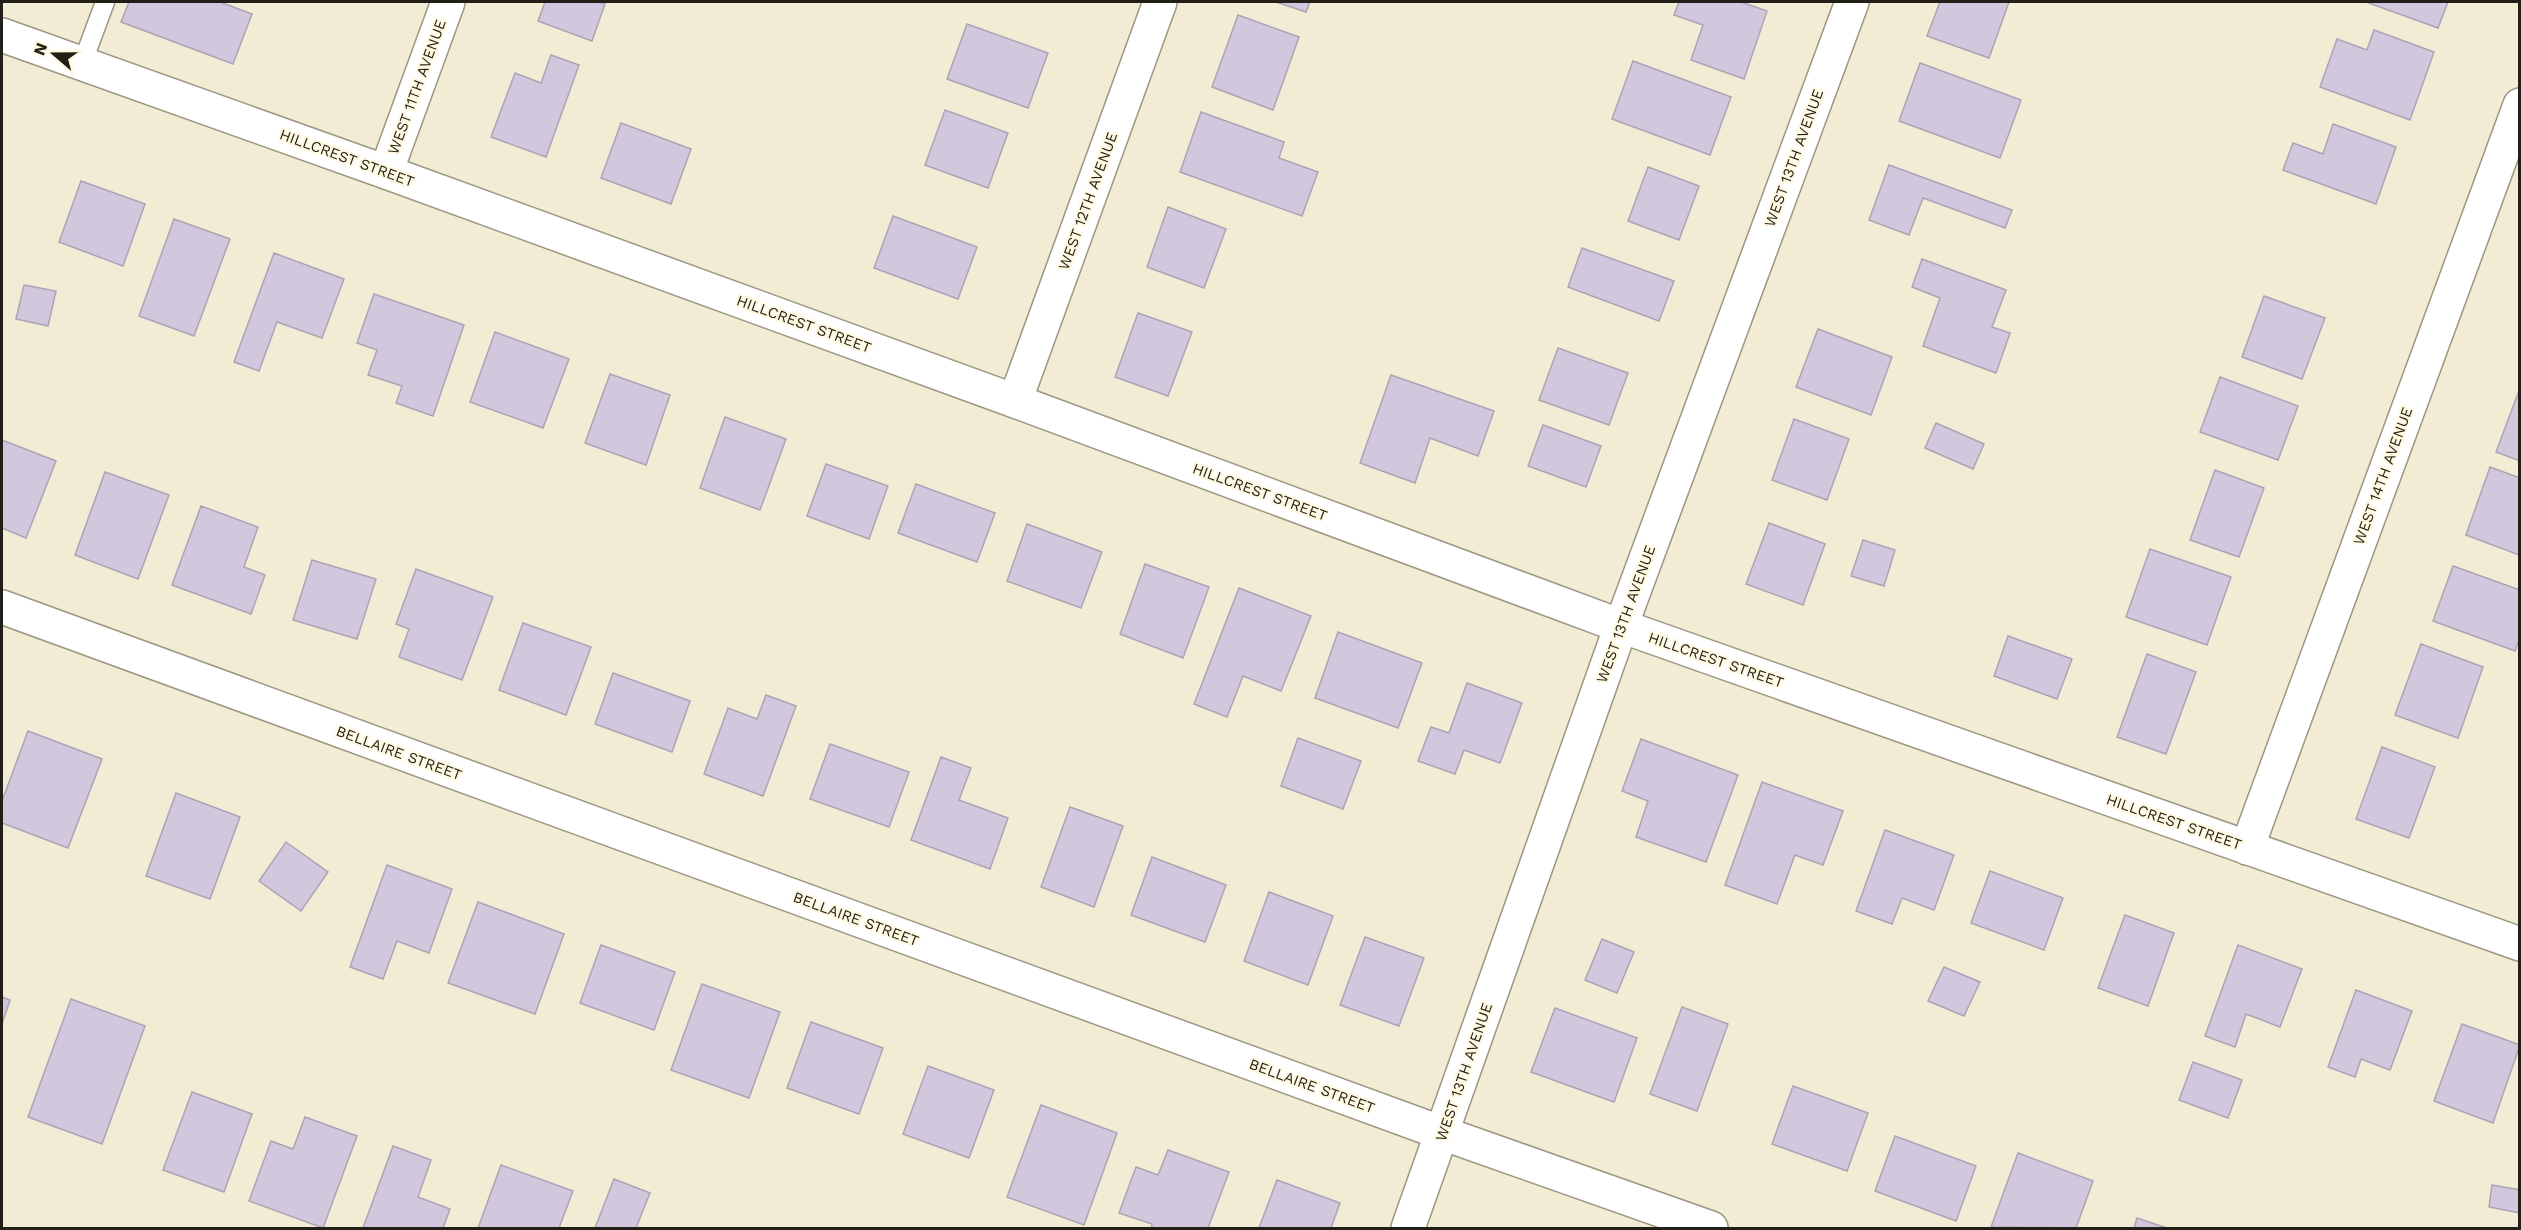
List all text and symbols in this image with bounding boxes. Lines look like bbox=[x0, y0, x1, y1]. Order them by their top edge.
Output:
street label: WEST 11TH AVENUE bbox=[384, 17, 450, 157]
north arrow bbox=[24, 24, 84, 84]
text: N bbox=[29, 40, 51, 58]
street label: WEST 13TH AVENUE bbox=[1761, 87, 1827, 229]
street label: HILLCREST STREET bbox=[277, 125, 417, 191]
street label: WEST 12TH AVENUE bbox=[1055, 130, 1121, 272]
street label: HILLCREST STREET bbox=[734, 291, 874, 357]
street label: WEST 14TH AVENUE bbox=[2350, 405, 2416, 547]
street label: HILLCREST STREET bbox=[1190, 459, 1330, 525]
street label: WEST 13TH AVENUE bbox=[1593, 543, 1659, 685]
street label: HILLCREST STREET bbox=[1646, 628, 1786, 692]
street label: BELLAIRE STREET bbox=[334, 722, 464, 784]
street label: HILLCREST STREET bbox=[2104, 790, 2244, 854]
street label: BELLAIRE STREET bbox=[791, 888, 921, 950]
street label: WEST 13TH AVENUE bbox=[1432, 1000, 1496, 1144]
street label: BELLAIRE STREET bbox=[1247, 1055, 1377, 1117]

